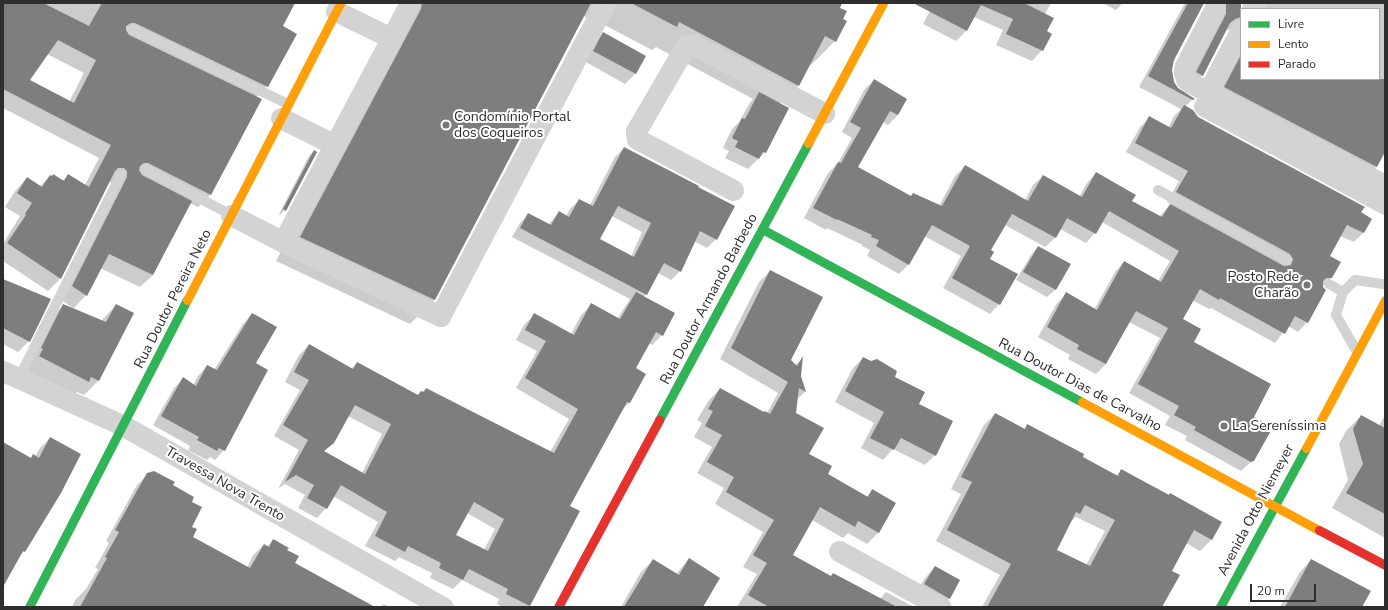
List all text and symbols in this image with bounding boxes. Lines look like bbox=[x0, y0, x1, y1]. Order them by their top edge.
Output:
legend bbox=[1240, 8, 1380, 80]
text: Livre bbox=[1278, 16, 1304, 32]
text: Lento bbox=[1278, 36, 1308, 52]
text: Parado bbox=[1278, 56, 1316, 72]
place label: Condomínio Portal dos Coqueiros bbox=[454, 109, 571, 142]
marker: Condomínio Portal dos Coqueiros bbox=[441, 120, 451, 130]
street label: Rua Doutor Armando Barbedo bbox=[657, 211, 761, 387]
street label: Rua Doutor Pereira Neto bbox=[131, 227, 215, 371]
place label: Posto Rede Charão bbox=[1228, 269, 1299, 302]
marker: Posto Rede Charão bbox=[1302, 280, 1312, 290]
street label: Rua Doutor Dias de Carvalho bbox=[995, 335, 1165, 435]
place label: La Sereníssima bbox=[1232, 418, 1326, 434]
marker: La Sereníssima bbox=[1219, 421, 1229, 431]
street label: Avenida Otto Niemeyer bbox=[1214, 441, 1298, 579]
street label: Travessa Nova Trento bbox=[162, 443, 288, 525]
scale bar bbox=[1252, 576, 1318, 602]
text: 20 m bbox=[1257, 583, 1285, 599]

